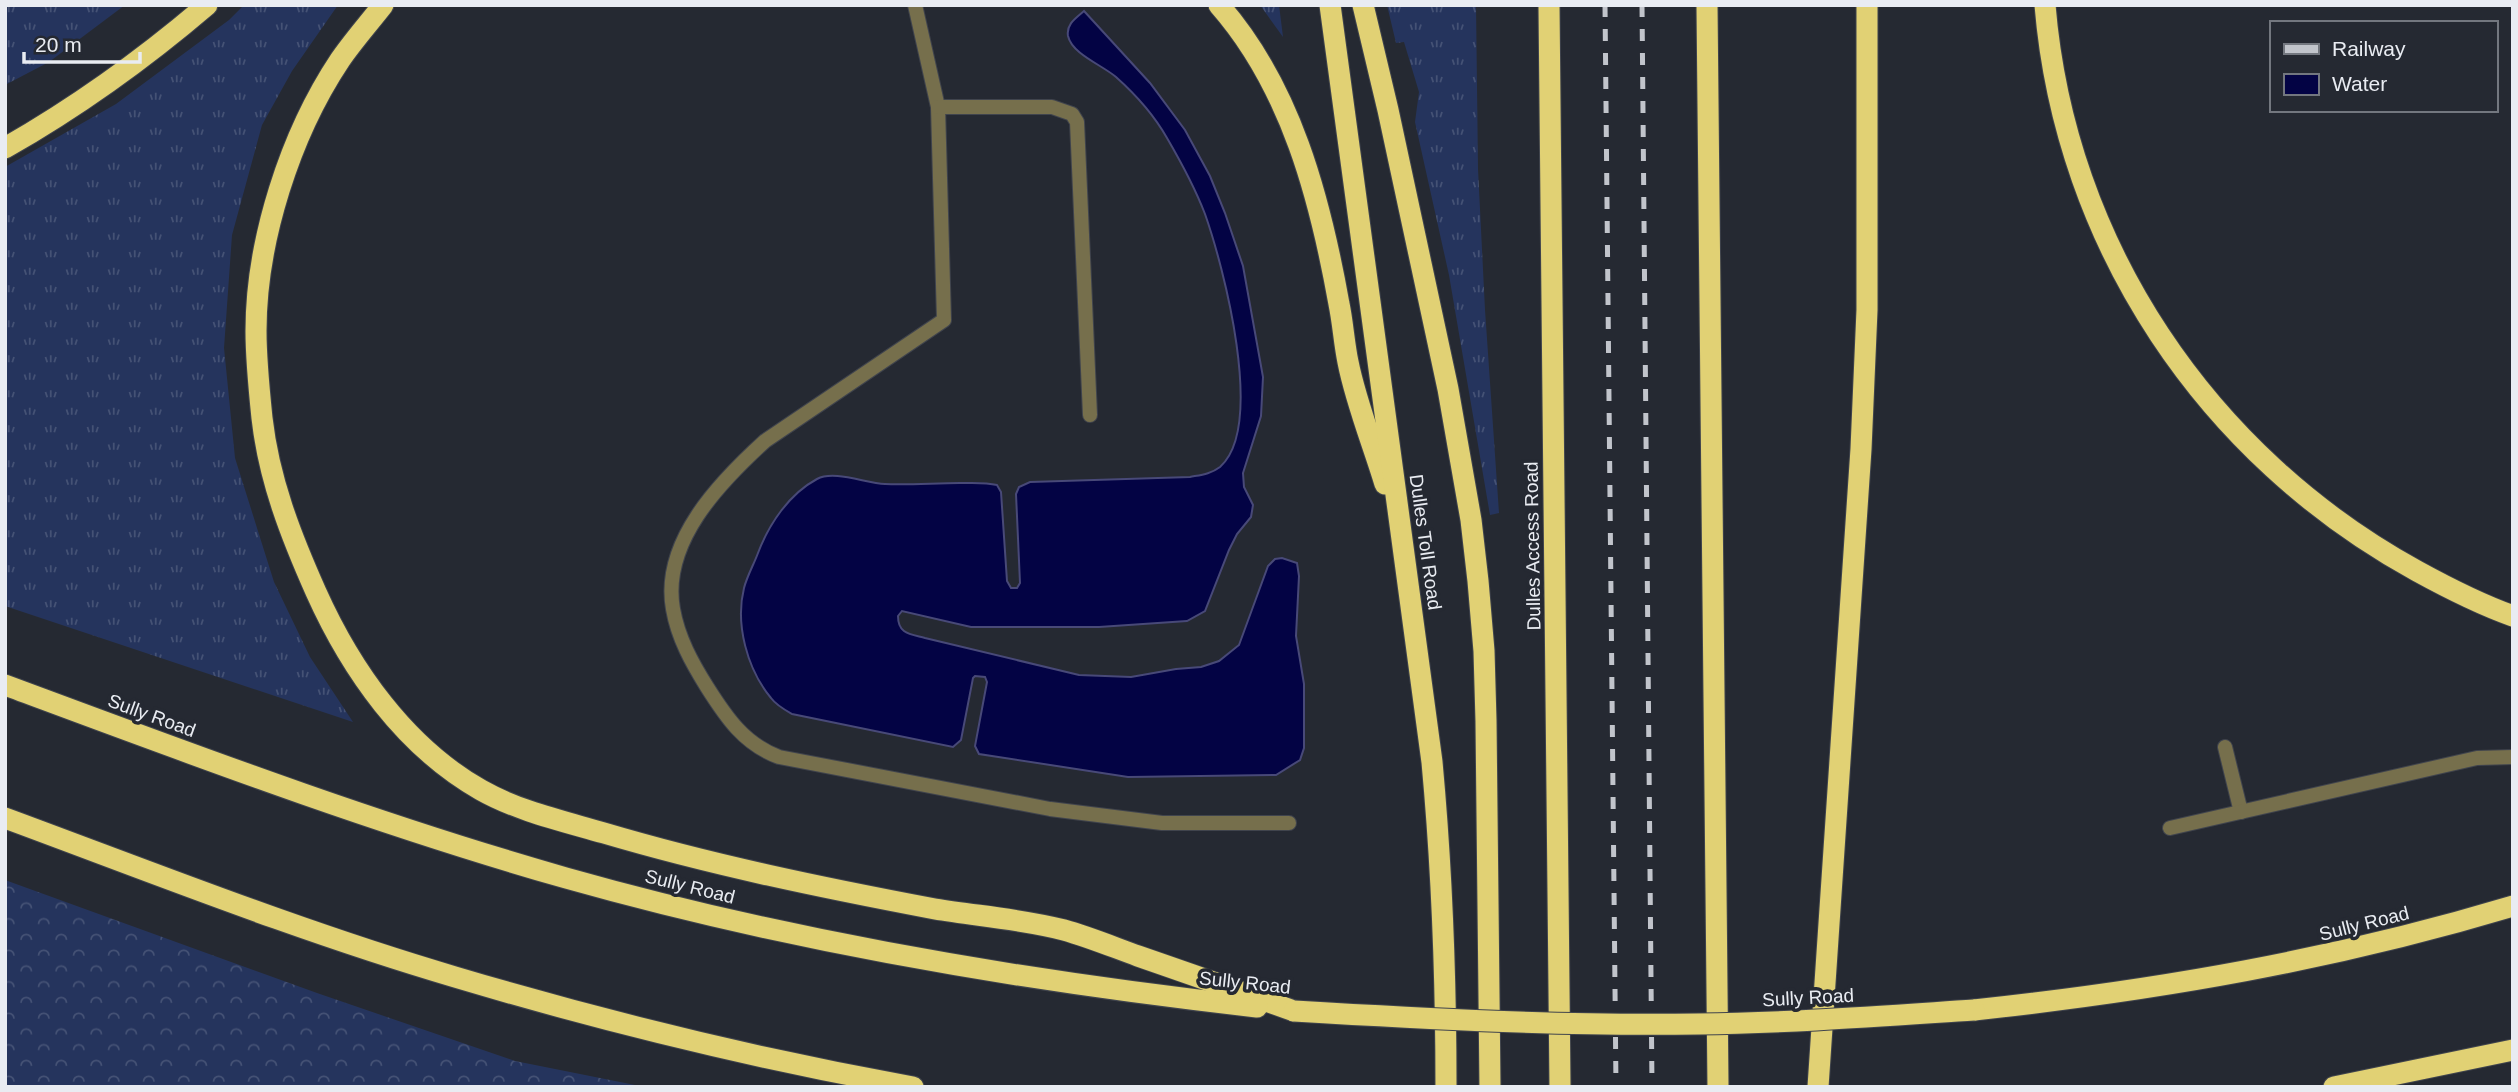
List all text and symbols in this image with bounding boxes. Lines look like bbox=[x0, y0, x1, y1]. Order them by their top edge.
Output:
scale bar bbox=[24, 21, 140, 65]
legend bbox=[2270, 21, 2497, 112]
text: 20 m bbox=[35, 33, 82, 56]
text: Railway bbox=[2332, 37, 2406, 60]
text: Water bbox=[2332, 72, 2387, 95]
street label: Dulles Access Road bbox=[1521, 461, 1544, 631]
street label: Dulles Toll Road bbox=[1406, 473, 1445, 611]
street label: Sully Road bbox=[105, 690, 199, 741]
street label: Sully Road bbox=[643, 865, 737, 908]
street label: Sully Road bbox=[2317, 902, 2411, 945]
street label: Sully Road bbox=[1198, 967, 1292, 998]
street label: Sully Road bbox=[1762, 985, 1854, 1010]

